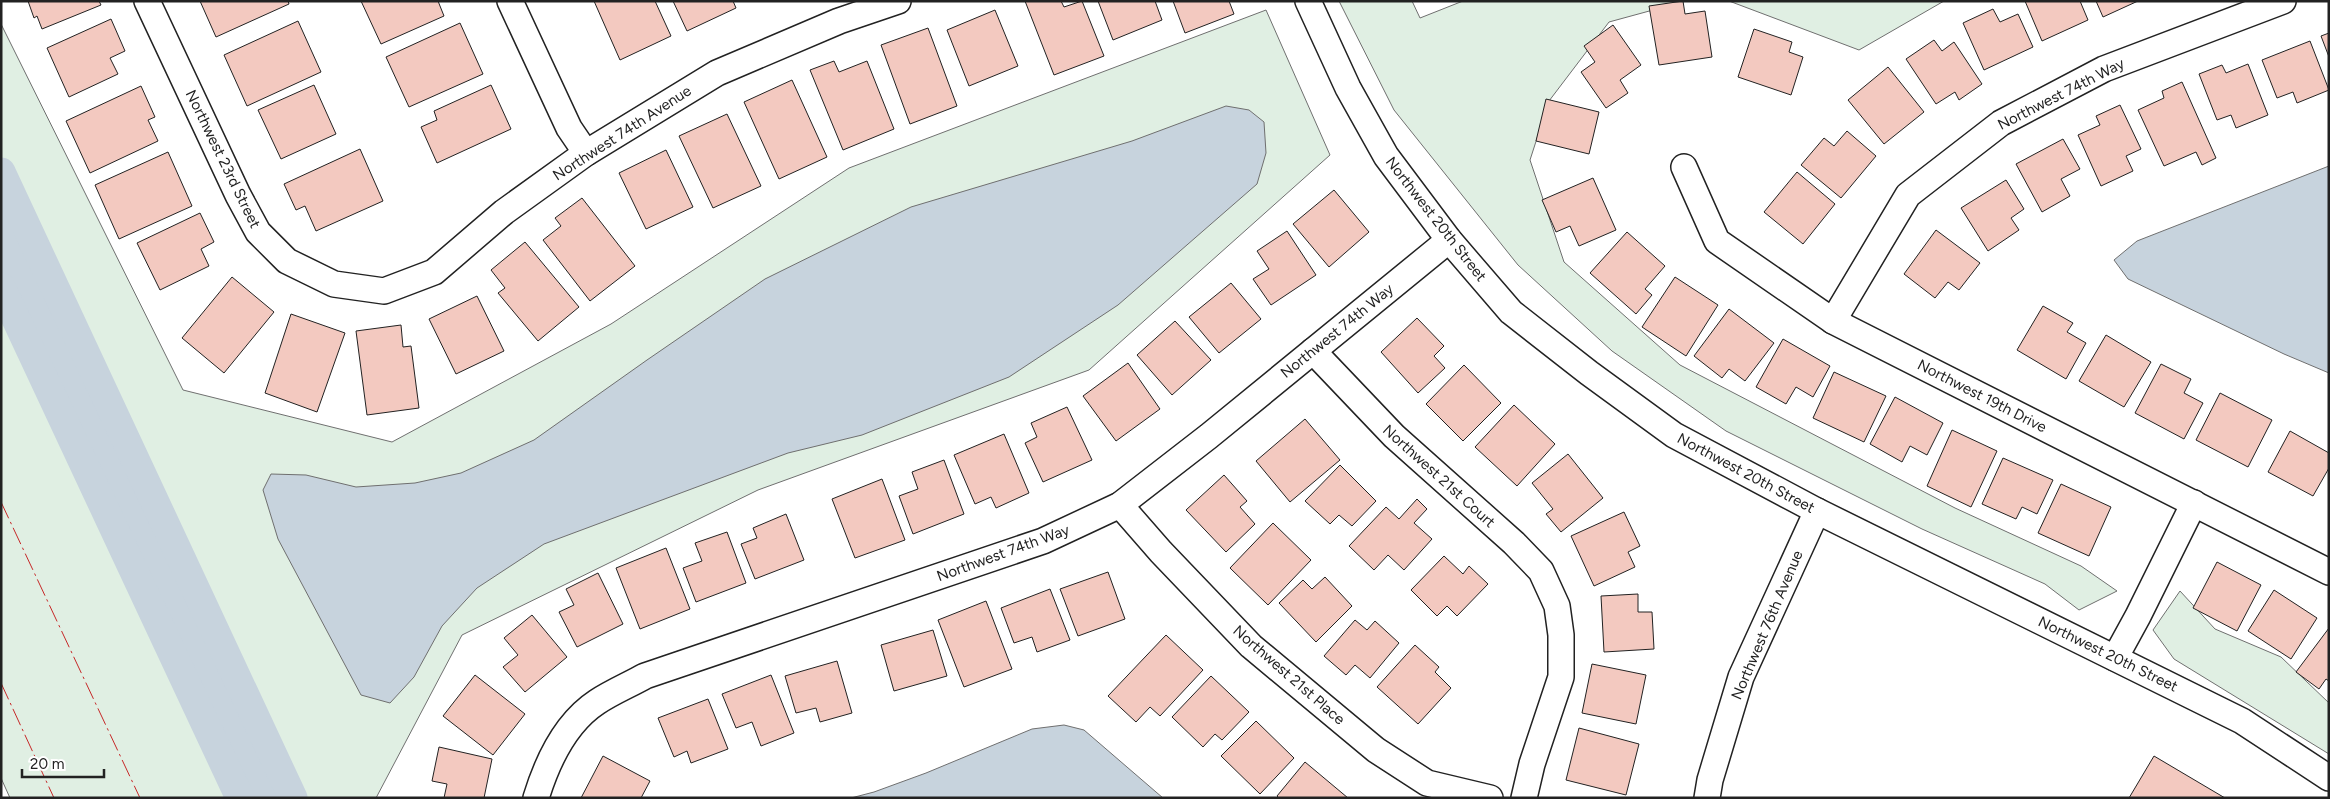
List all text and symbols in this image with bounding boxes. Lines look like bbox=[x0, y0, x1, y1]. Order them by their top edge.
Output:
street label: Northwest 74th Way bbox=[1995, 54, 2127, 134]
street label: Northwest 74th Avenue bbox=[549, 82, 695, 184]
street label: Northwest 23rd Street bbox=[182, 87, 264, 231]
street label: Northwest 20th Street bbox=[1382, 153, 1490, 285]
street label: Northwest 74th Way bbox=[1277, 280, 1397, 382]
street label: Northwest 19th Drive bbox=[1914, 356, 2050, 436]
street label: Northwest 21st Court bbox=[1379, 421, 1499, 531]
street label: Northwest 20th Street bbox=[1674, 429, 1818, 517]
street label: Northwest 74th Way bbox=[934, 521, 1072, 585]
street label: Northwest 76th Avenue bbox=[1727, 548, 1807, 702]
street label: Northwest 20th Street bbox=[2035, 612, 2181, 696]
street label: Northwest 21st Place bbox=[1229, 622, 1349, 728]
scale bar bbox=[22, 746, 105, 778]
text: 20 m bbox=[30, 755, 64, 773]

